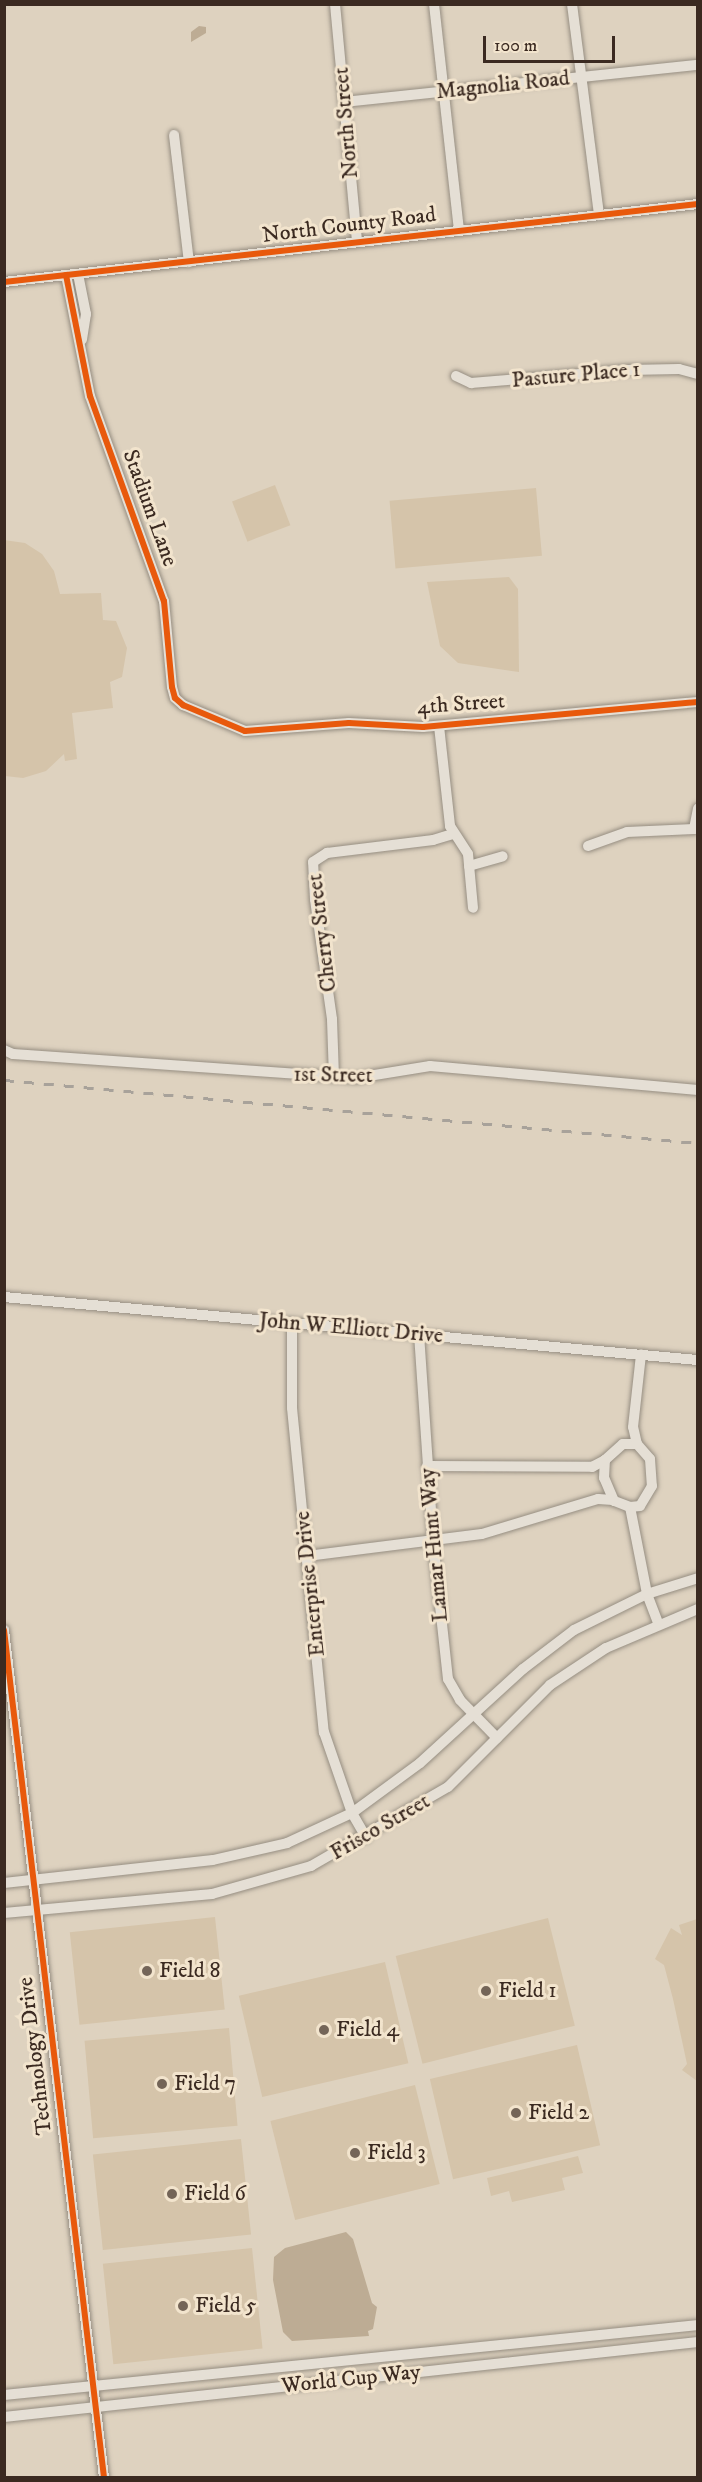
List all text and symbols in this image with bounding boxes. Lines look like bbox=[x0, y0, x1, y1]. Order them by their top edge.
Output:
scale bar bbox=[486, 24, 618, 62]
text: 100 m bbox=[494, 35, 537, 57]
street label: Magnolia Road bbox=[435, 65, 571, 105]
street label: North Street bbox=[328, 66, 364, 180]
street label: North County Road bbox=[261, 201, 437, 249]
street label: Pasture Place 1 bbox=[511, 356, 641, 394]
street label: Stadium Lane bbox=[117, 446, 183, 570]
street label: 4th Street bbox=[416, 688, 506, 720]
street label: Cherry Street bbox=[302, 872, 342, 994]
street label: 1st Street bbox=[293, 1061, 373, 1089]
street label: John W Elliott Drive bbox=[258, 1307, 444, 1349]
street label: Lamar Hunt Way bbox=[414, 1467, 454, 1623]
street label: Enterprise Drive bbox=[289, 1510, 331, 1658]
street label: Frisco Street bbox=[326, 1788, 434, 1866]
place label: Field 8 bbox=[159, 1958, 221, 1984]
marker: Field 8 bbox=[140, 1964, 154, 1978]
street label: Technology Drive bbox=[12, 1976, 58, 2136]
place label: Field 1 bbox=[498, 1978, 557, 2004]
marker: Field 1 bbox=[479, 1984, 493, 1998]
place label: Field 4 bbox=[336, 2017, 399, 2043]
marker: Field 4 bbox=[317, 2023, 331, 2037]
place label: Field 7 bbox=[174, 2071, 236, 2097]
marker: Field 7 bbox=[155, 2077, 169, 2091]
place label: Field 2 bbox=[528, 2100, 589, 2126]
marker: Field 2 bbox=[509, 2106, 523, 2120]
place label: Field 3 bbox=[367, 2140, 426, 2166]
marker: Field 3 bbox=[348, 2146, 362, 2160]
place label: Field 6 bbox=[184, 2181, 246, 2207]
marker: Field 6 bbox=[165, 2187, 179, 2201]
place label: Field 5 bbox=[195, 2293, 256, 2319]
marker: Field 5 bbox=[176, 2299, 190, 2313]
street label: World Cup Way bbox=[280, 2359, 422, 2399]

